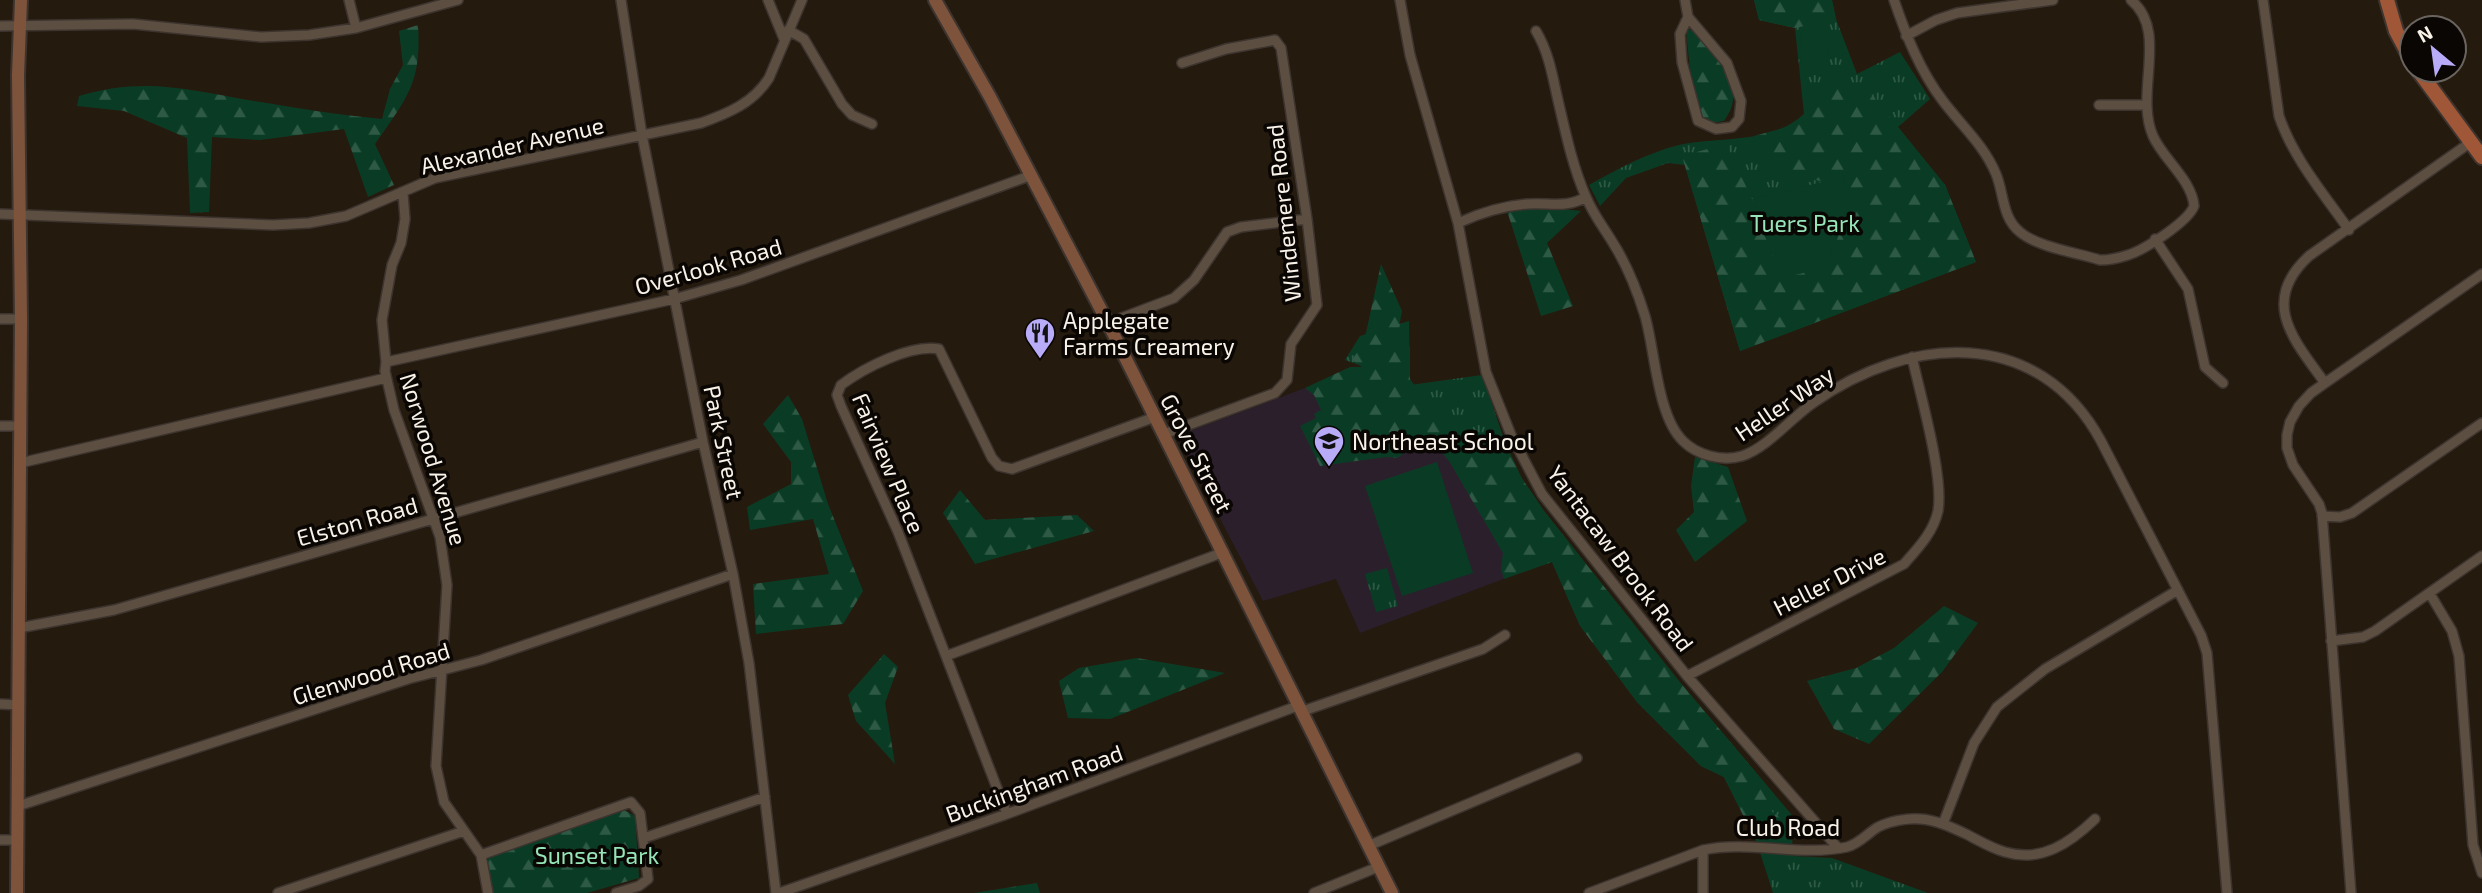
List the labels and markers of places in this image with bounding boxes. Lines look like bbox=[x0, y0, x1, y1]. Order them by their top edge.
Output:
place label: Applegate Farms Creamery bbox=[1063, 306, 1235, 360]
restaurant icon: Applegate Farms Creamery bbox=[1023, 316, 1057, 360]
school or university icon: Northeast School bbox=[1312, 424, 1346, 468]
place label: Northeast School bbox=[1352, 427, 1534, 455]

